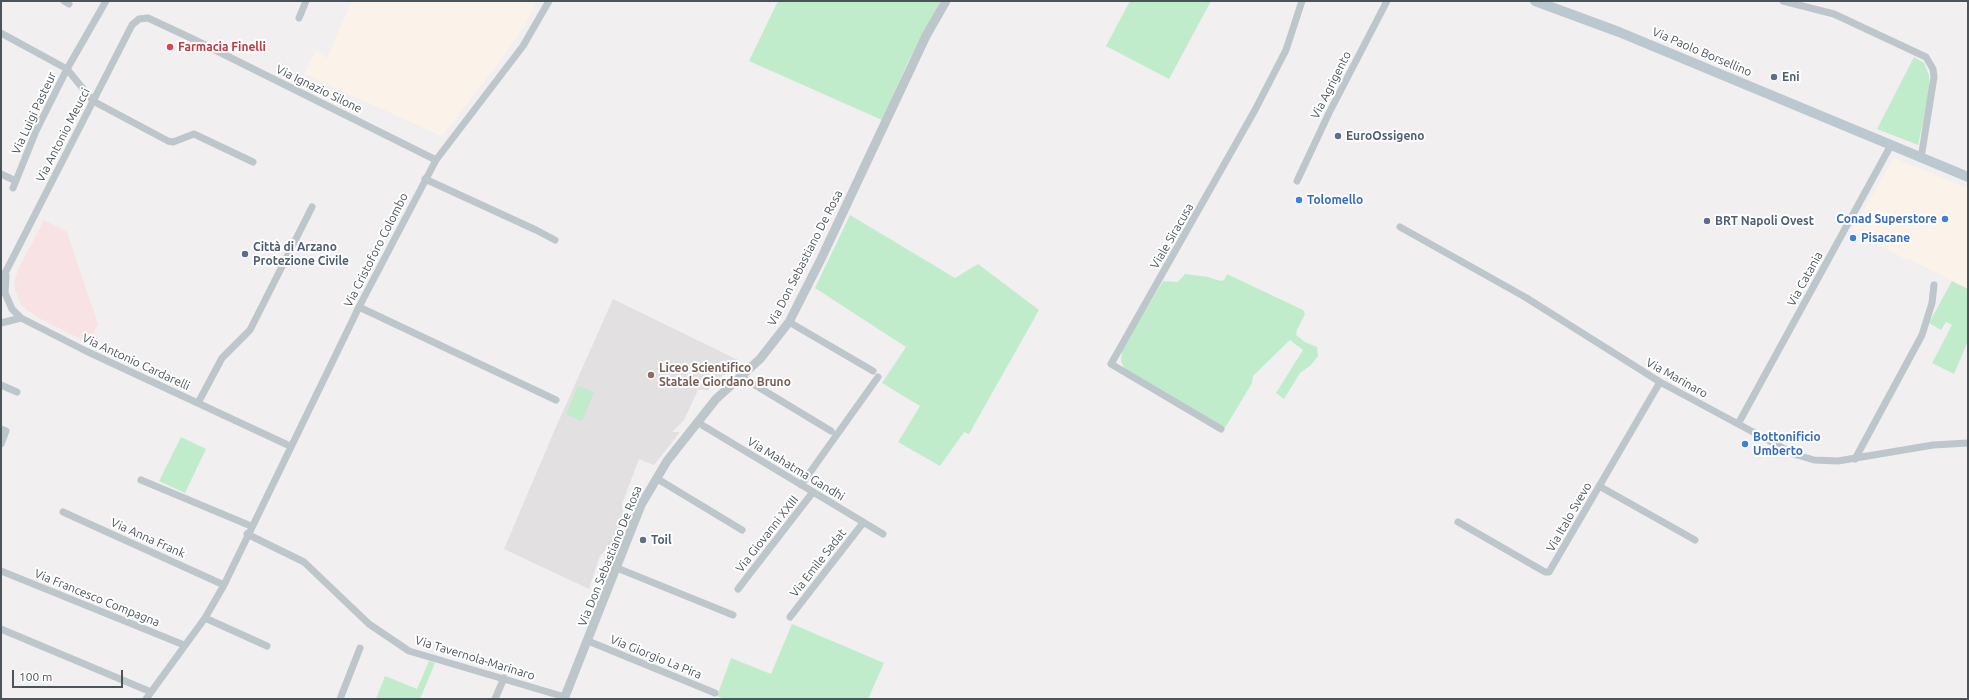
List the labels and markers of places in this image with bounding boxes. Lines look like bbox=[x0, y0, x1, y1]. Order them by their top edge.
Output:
place label: Farmacia Finelli bbox=[178, 40, 266, 54]
marker: Farmacia Finelli bbox=[165, 42, 175, 52]
place label: Eni bbox=[1782, 70, 1799, 84]
marker: Eni bbox=[1769, 72, 1779, 82]
place label: EuroOssigeno bbox=[1346, 129, 1425, 143]
marker: EuroOssigeno bbox=[1333, 131, 1343, 141]
place label: Tolomello bbox=[1307, 193, 1363, 207]
marker: Tolomello bbox=[1294, 195, 1304, 205]
place label: Conad Superstore bbox=[1836, 212, 1937, 226]
place label: BRT Napoli Ovest bbox=[1715, 214, 1814, 228]
marker: Conad Superstore bbox=[1940, 214, 1950, 224]
marker: BRT Napoli Ovest bbox=[1702, 216, 1712, 226]
place label: Pisacane bbox=[1861, 231, 1910, 245]
marker: Pisacane bbox=[1848, 233, 1858, 243]
place label: Città di Arzano Protezione Civile bbox=[253, 240, 349, 268]
marker: Città di Arzano Protezione Civile bbox=[240, 249, 250, 259]
place label: Liceo Scientifico Statale Giordano Bruno bbox=[659, 361, 791, 389]
marker: Liceo Scientifico Statale Giordano Bruno bbox=[646, 370, 656, 380]
place label: Bottonificio Umberto bbox=[1753, 430, 1821, 458]
marker: Bottonificio Umberto bbox=[1740, 439, 1750, 449]
place label: Toil bbox=[651, 533, 672, 547]
marker: Toil bbox=[638, 535, 648, 545]

